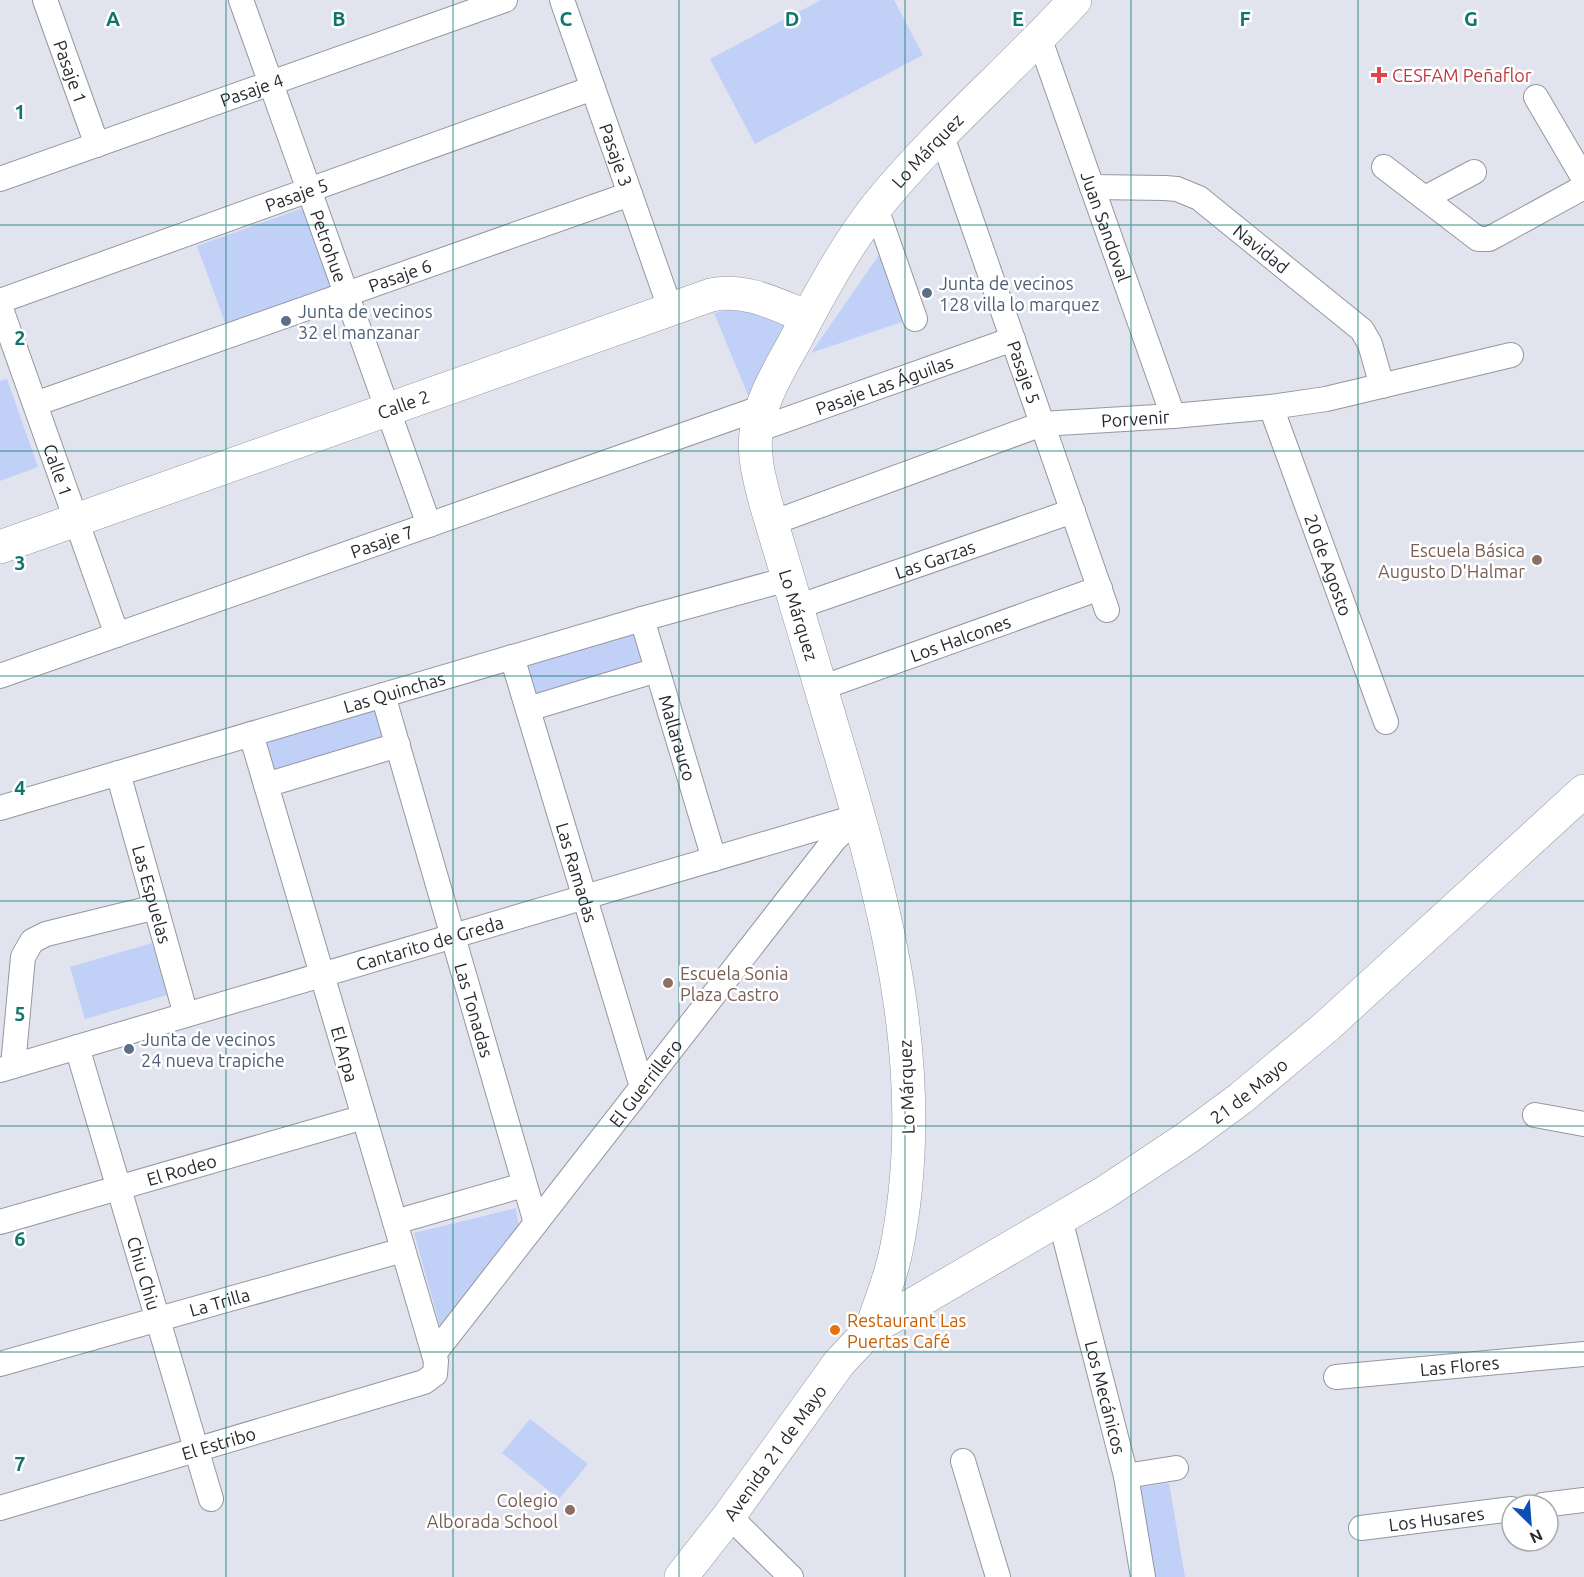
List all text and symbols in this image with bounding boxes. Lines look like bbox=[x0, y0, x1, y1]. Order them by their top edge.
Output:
text: A bbox=[106, 7, 120, 30]
text: B bbox=[332, 7, 346, 30]
text: C bbox=[560, 7, 573, 30]
text: D bbox=[785, 7, 799, 30]
text: E bbox=[1012, 7, 1024, 30]
text: F bbox=[1239, 7, 1251, 30]
text: G bbox=[1464, 7, 1478, 30]
street label: Pasaje 1 bbox=[50, 37, 91, 106]
place label: CESFAM Peñaflor bbox=[1392, 65, 1532, 85]
marker: CESFAM Peñaflor bbox=[1370, 66, 1388, 84]
street label: Pasaje 4 bbox=[217, 69, 286, 110]
text: 1 bbox=[14, 100, 26, 123]
street label: Lo Márquez bbox=[887, 109, 967, 192]
street label: Pasaje 3 bbox=[596, 121, 637, 189]
street label: Juan Sandoval bbox=[1077, 169, 1135, 285]
street label: Pasaje 5 bbox=[262, 174, 331, 215]
street label: Petrohue bbox=[307, 207, 351, 285]
street label: Navidad bbox=[1230, 220, 1293, 277]
street label: Pasaje 6 bbox=[366, 255, 434, 296]
place label: Junta de vecinos 128 villa lo marquez bbox=[939, 273, 1100, 314]
marker: Junta de vecinos 128 villa lo marquez bbox=[920, 286, 934, 300]
place label: Junta de vecinos 32 el manzanar bbox=[298, 301, 433, 342]
marker: Junta de vecinos 32 el manzanar bbox=[279, 314, 293, 328]
text: 2 bbox=[14, 326, 26, 349]
street label: Pasaje 5 bbox=[1004, 338, 1044, 406]
street label: Pasaje Las Águilas bbox=[813, 351, 956, 418]
street label: Calle 2 bbox=[375, 386, 432, 422]
street label: Porvenir bbox=[1100, 406, 1170, 430]
street label: Calle 1 bbox=[40, 441, 77, 499]
street label: 20 de Agosto bbox=[1301, 511, 1356, 618]
street label: Pasaje 7 bbox=[348, 521, 416, 562]
street label: Las Garzas bbox=[892, 536, 978, 582]
place label: Escuela Básica Augusto D'Halmar bbox=[1378, 540, 1525, 581]
text: 3 bbox=[14, 551, 26, 574]
marker: Escuela Básica Augusto D'Halmar bbox=[1530, 553, 1544, 567]
street label: Lo Márquez bbox=[776, 567, 822, 663]
street label: Los Halcones bbox=[907, 611, 1013, 665]
street label: Las Quinchas bbox=[341, 667, 448, 716]
street label: Mallarauco bbox=[655, 692, 700, 783]
text: 4 bbox=[14, 776, 26, 799]
street label: Las Ramadas bbox=[553, 820, 602, 925]
street label: Las Espuelas bbox=[129, 843, 175, 946]
street label: Cantarito de Greda bbox=[353, 912, 506, 974]
street label: Las Tonadas bbox=[451, 961, 497, 1060]
place label: Escuela Sonia Plaza Castro bbox=[680, 963, 789, 1004]
marker: Escuela Sonia Plaza Castro bbox=[661, 976, 675, 990]
text: 5 bbox=[14, 1002, 26, 1025]
street label: El Arpa bbox=[327, 1024, 363, 1084]
place label: Junta de vecinos 24 nueva trapiche bbox=[141, 1029, 285, 1070]
street label: El Guerrillero bbox=[605, 1035, 686, 1130]
street label: Lo Márquez bbox=[894, 1039, 918, 1135]
marker: Junta de vecinos 24 nueva trapiche bbox=[122, 1042, 136, 1056]
street label: 21 de Mayo bbox=[1206, 1054, 1291, 1127]
street label: El Rodeo bbox=[144, 1150, 219, 1189]
text: 6 bbox=[14, 1227, 26, 1250]
street label: Chiu Chiu bbox=[124, 1234, 164, 1313]
street label: La Trilla bbox=[187, 1284, 252, 1320]
place label: Restaurant Las Puertas Café bbox=[847, 1310, 966, 1351]
marker: Restaurant Las Puertas Café bbox=[828, 1323, 842, 1337]
street label: Los Mecánicos bbox=[1082, 1338, 1130, 1456]
street label: Las Flores bbox=[1419, 1352, 1500, 1379]
street label: Avenida 21 de Mayo bbox=[719, 1381, 830, 1524]
street label: El Estribo bbox=[179, 1423, 258, 1463]
text: 7 bbox=[14, 1452, 26, 1475]
place label: Colegio Alborada School bbox=[427, 1490, 558, 1531]
north arrow bbox=[1500, 1493, 1560, 1553]
marker: Colegio Alborada School bbox=[563, 1503, 577, 1517]
street label: Los Husares bbox=[1387, 1503, 1486, 1534]
text: N bbox=[1527, 1526, 1546, 1547]

